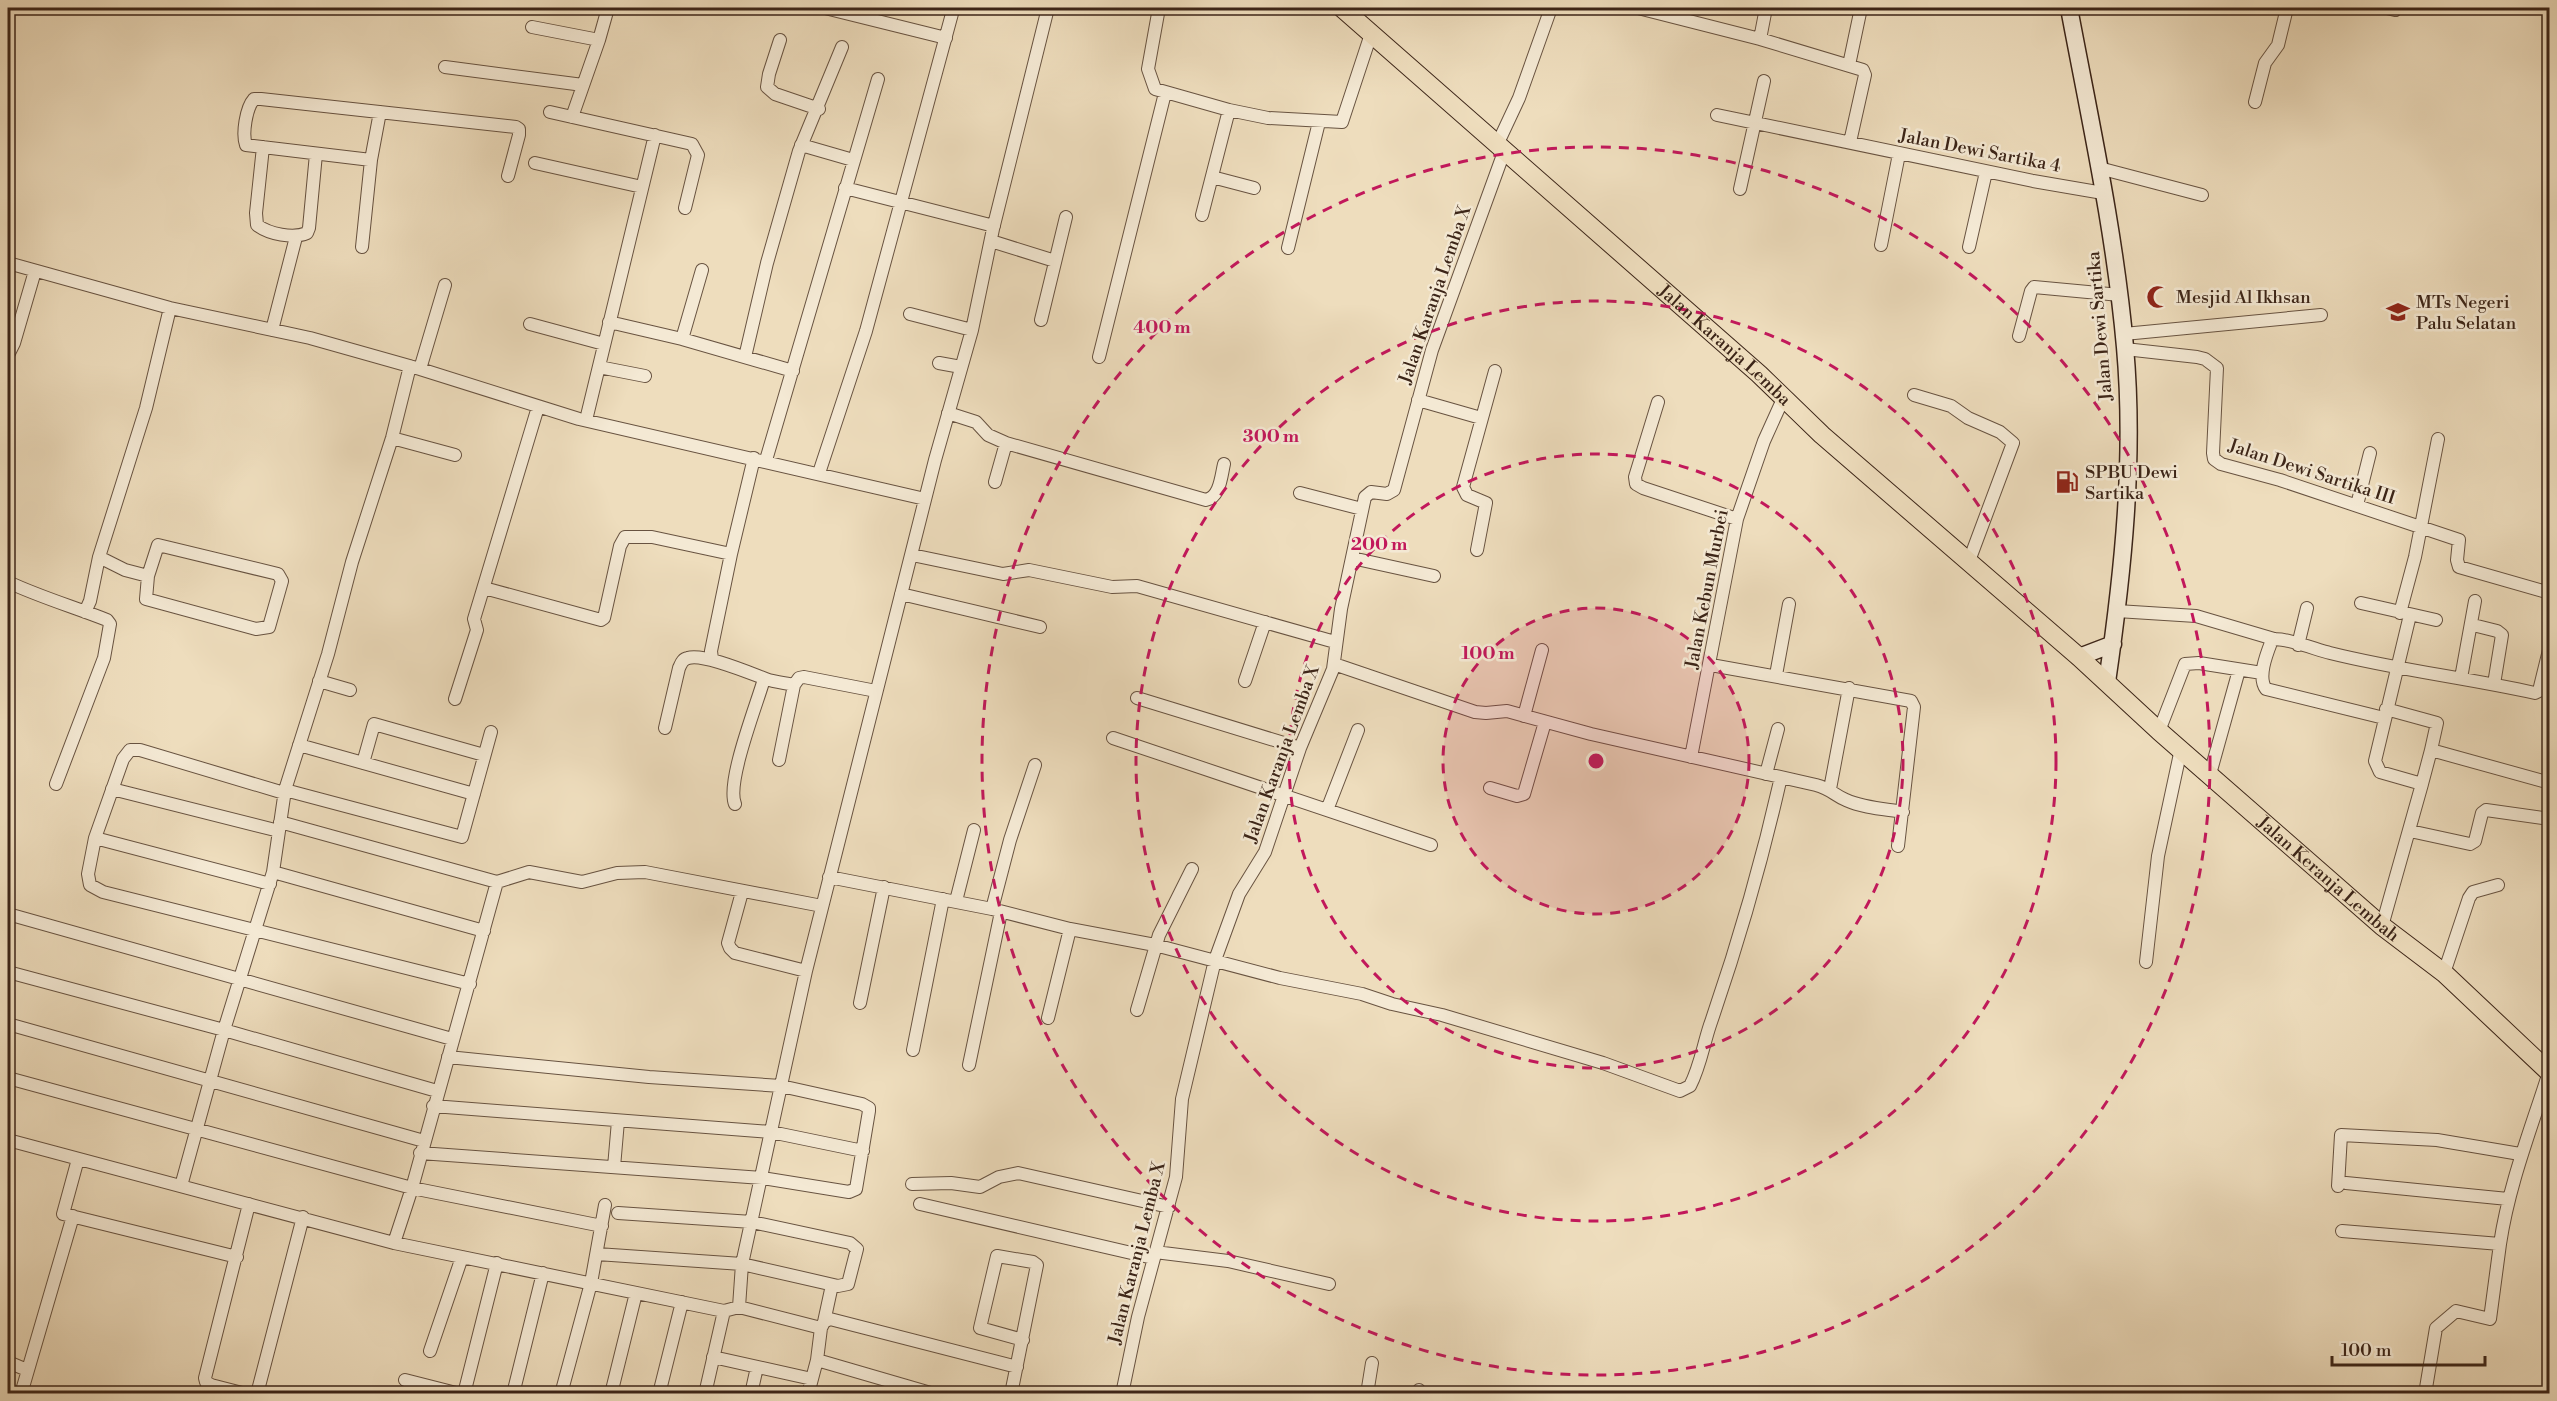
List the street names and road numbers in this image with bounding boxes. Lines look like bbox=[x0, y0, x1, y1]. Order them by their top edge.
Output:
street label: Jalan Dewi Sartika 4 bbox=[1896, 124, 2063, 178]
street label: Jalan Karanja Lemba X bbox=[1393, 202, 1477, 388]
street label: Jalan Dewi Sartika bbox=[2082, 249, 2118, 403]
street label: Jalan Karanja Lemba bbox=[1653, 279, 1797, 411]
street label: Jalan Dewi Sartika III bbox=[2225, 434, 2398, 510]
street label: Jalan Kebun Murbei bbox=[1680, 507, 1734, 672]
street label: Jalan Karanja Lemba X bbox=[1239, 661, 1325, 847]
street label: Jalan Keranja Lembah bbox=[2252, 810, 2404, 947]
street label: Jalan Karanja Lemba X bbox=[1103, 1159, 1171, 1347]

